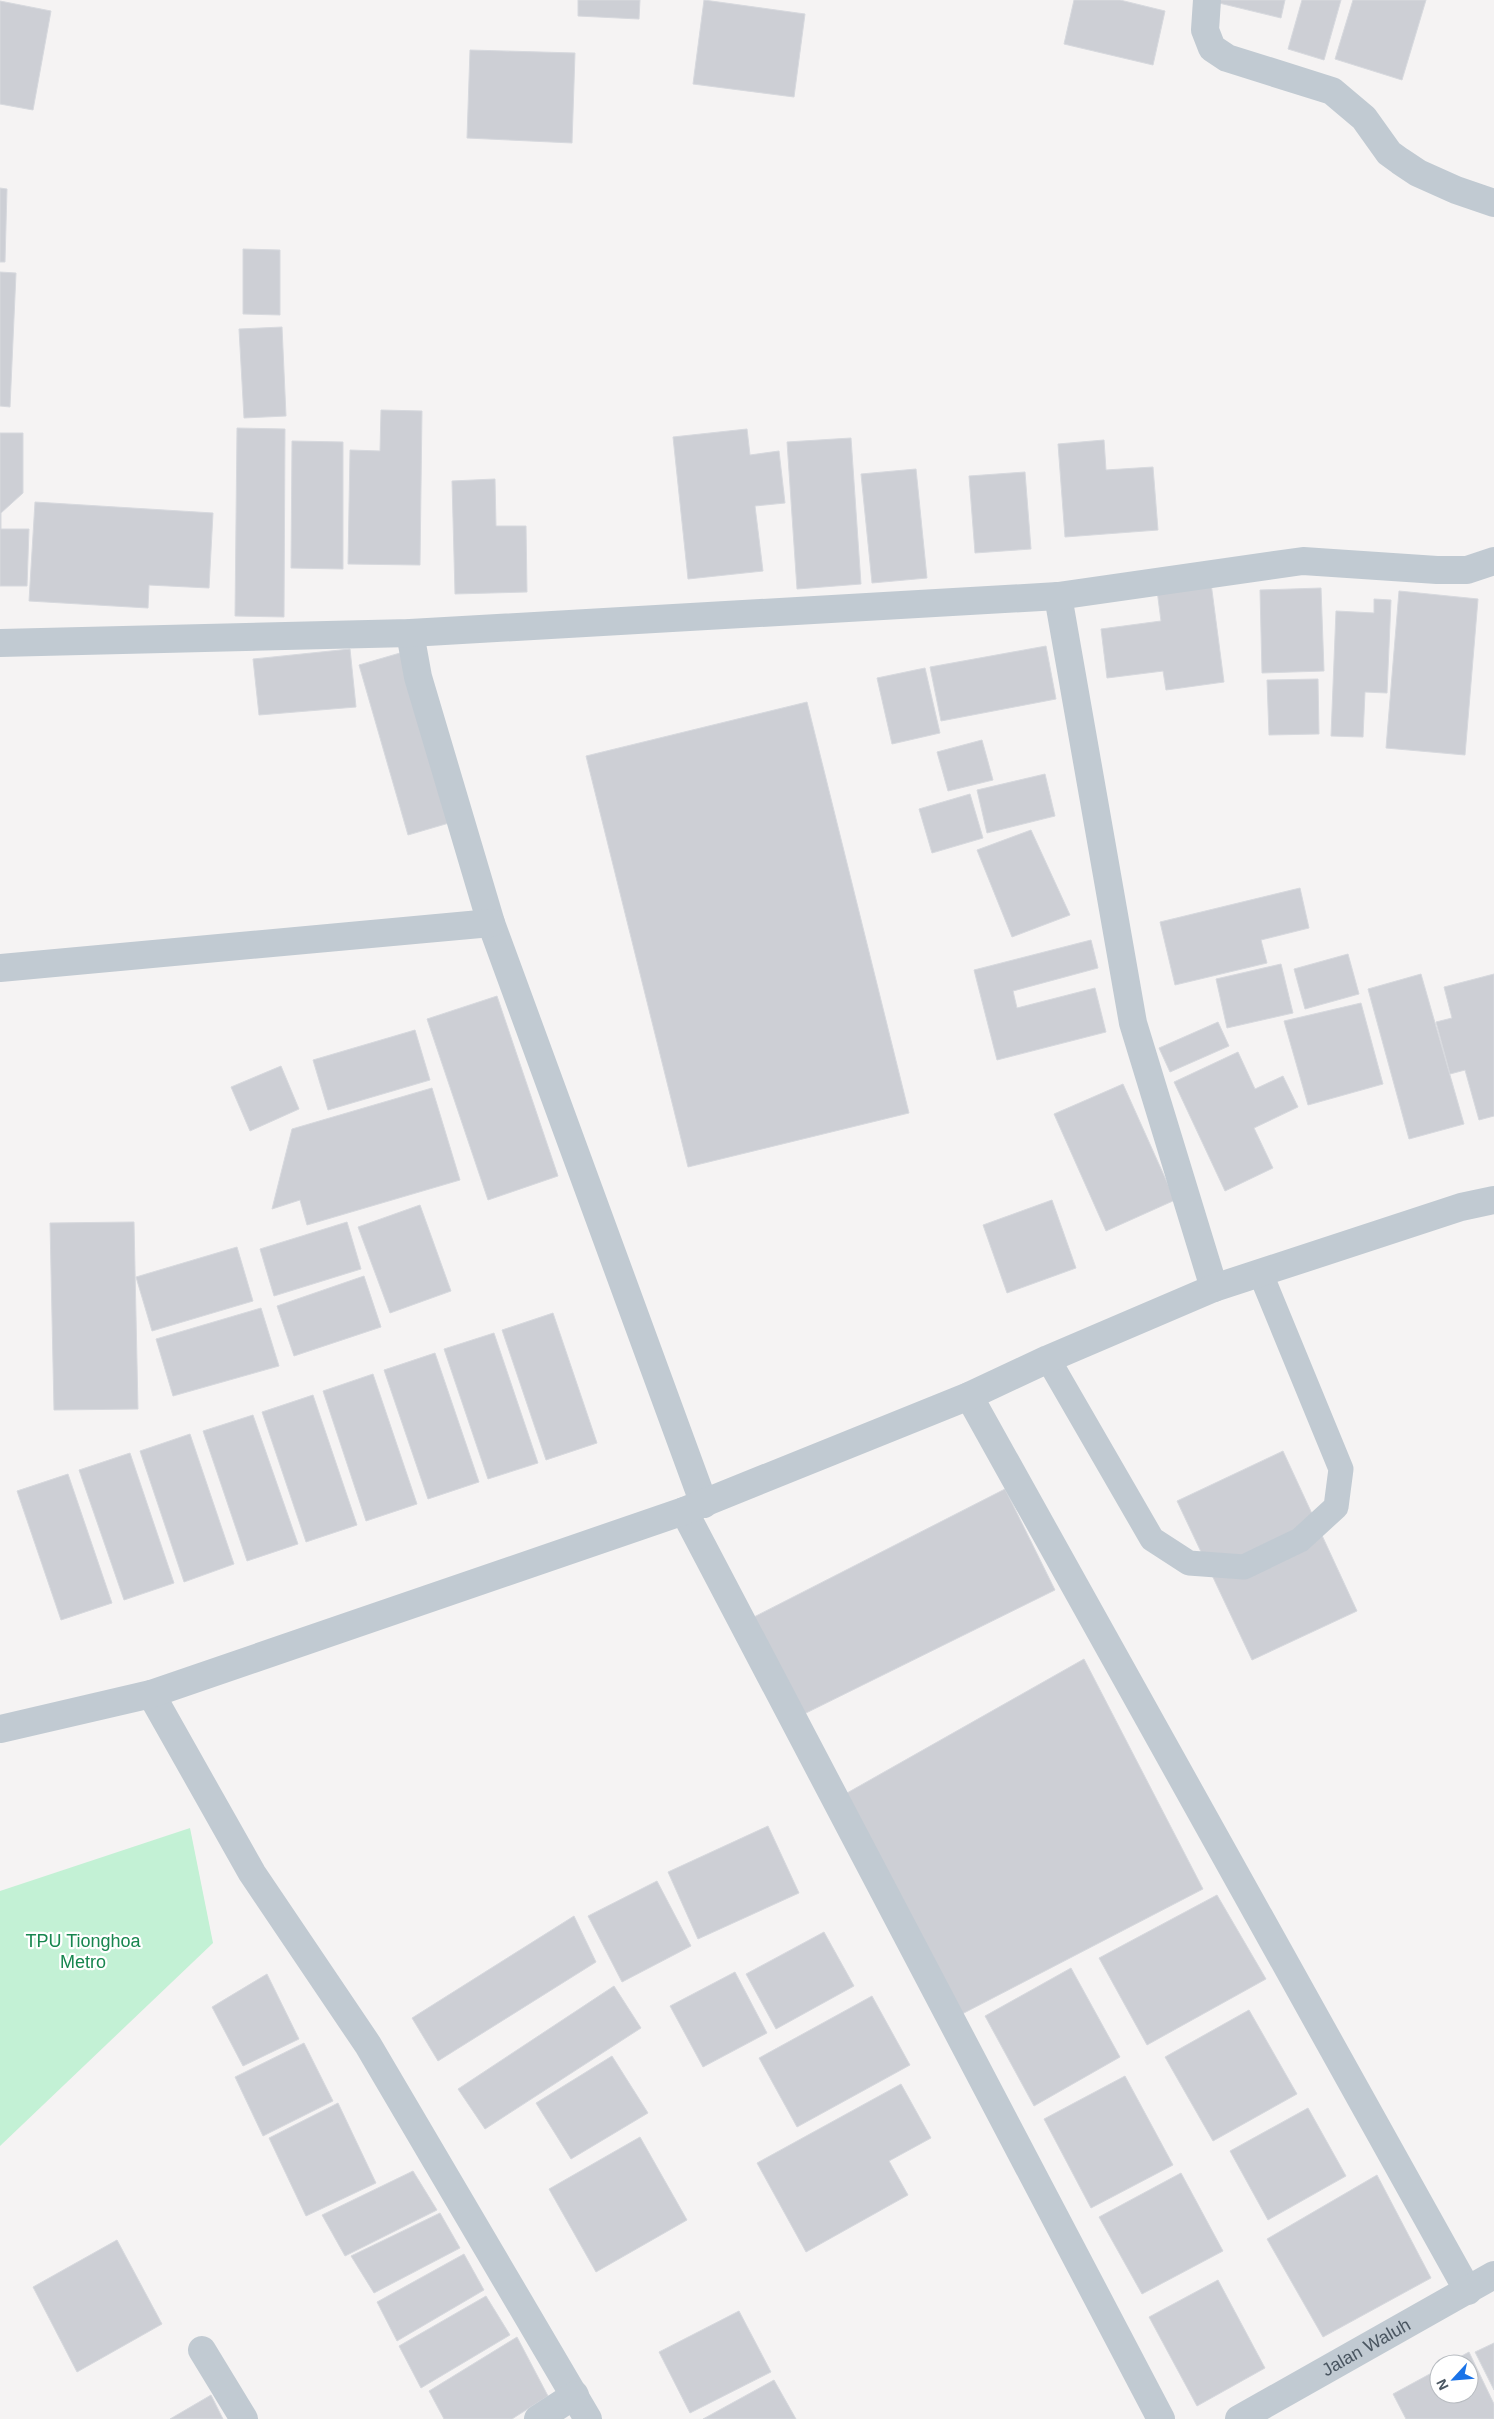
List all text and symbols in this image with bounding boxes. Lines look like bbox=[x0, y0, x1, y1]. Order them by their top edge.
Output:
park label: TPU Tionghoa Metro bbox=[25, 1931, 142, 1972]
street label: Jalan Waluh bbox=[1318, 2314, 1414, 2380]
north arrow bbox=[1429, 2354, 1479, 2404]
text: N bbox=[1433, 2377, 1452, 2393]

